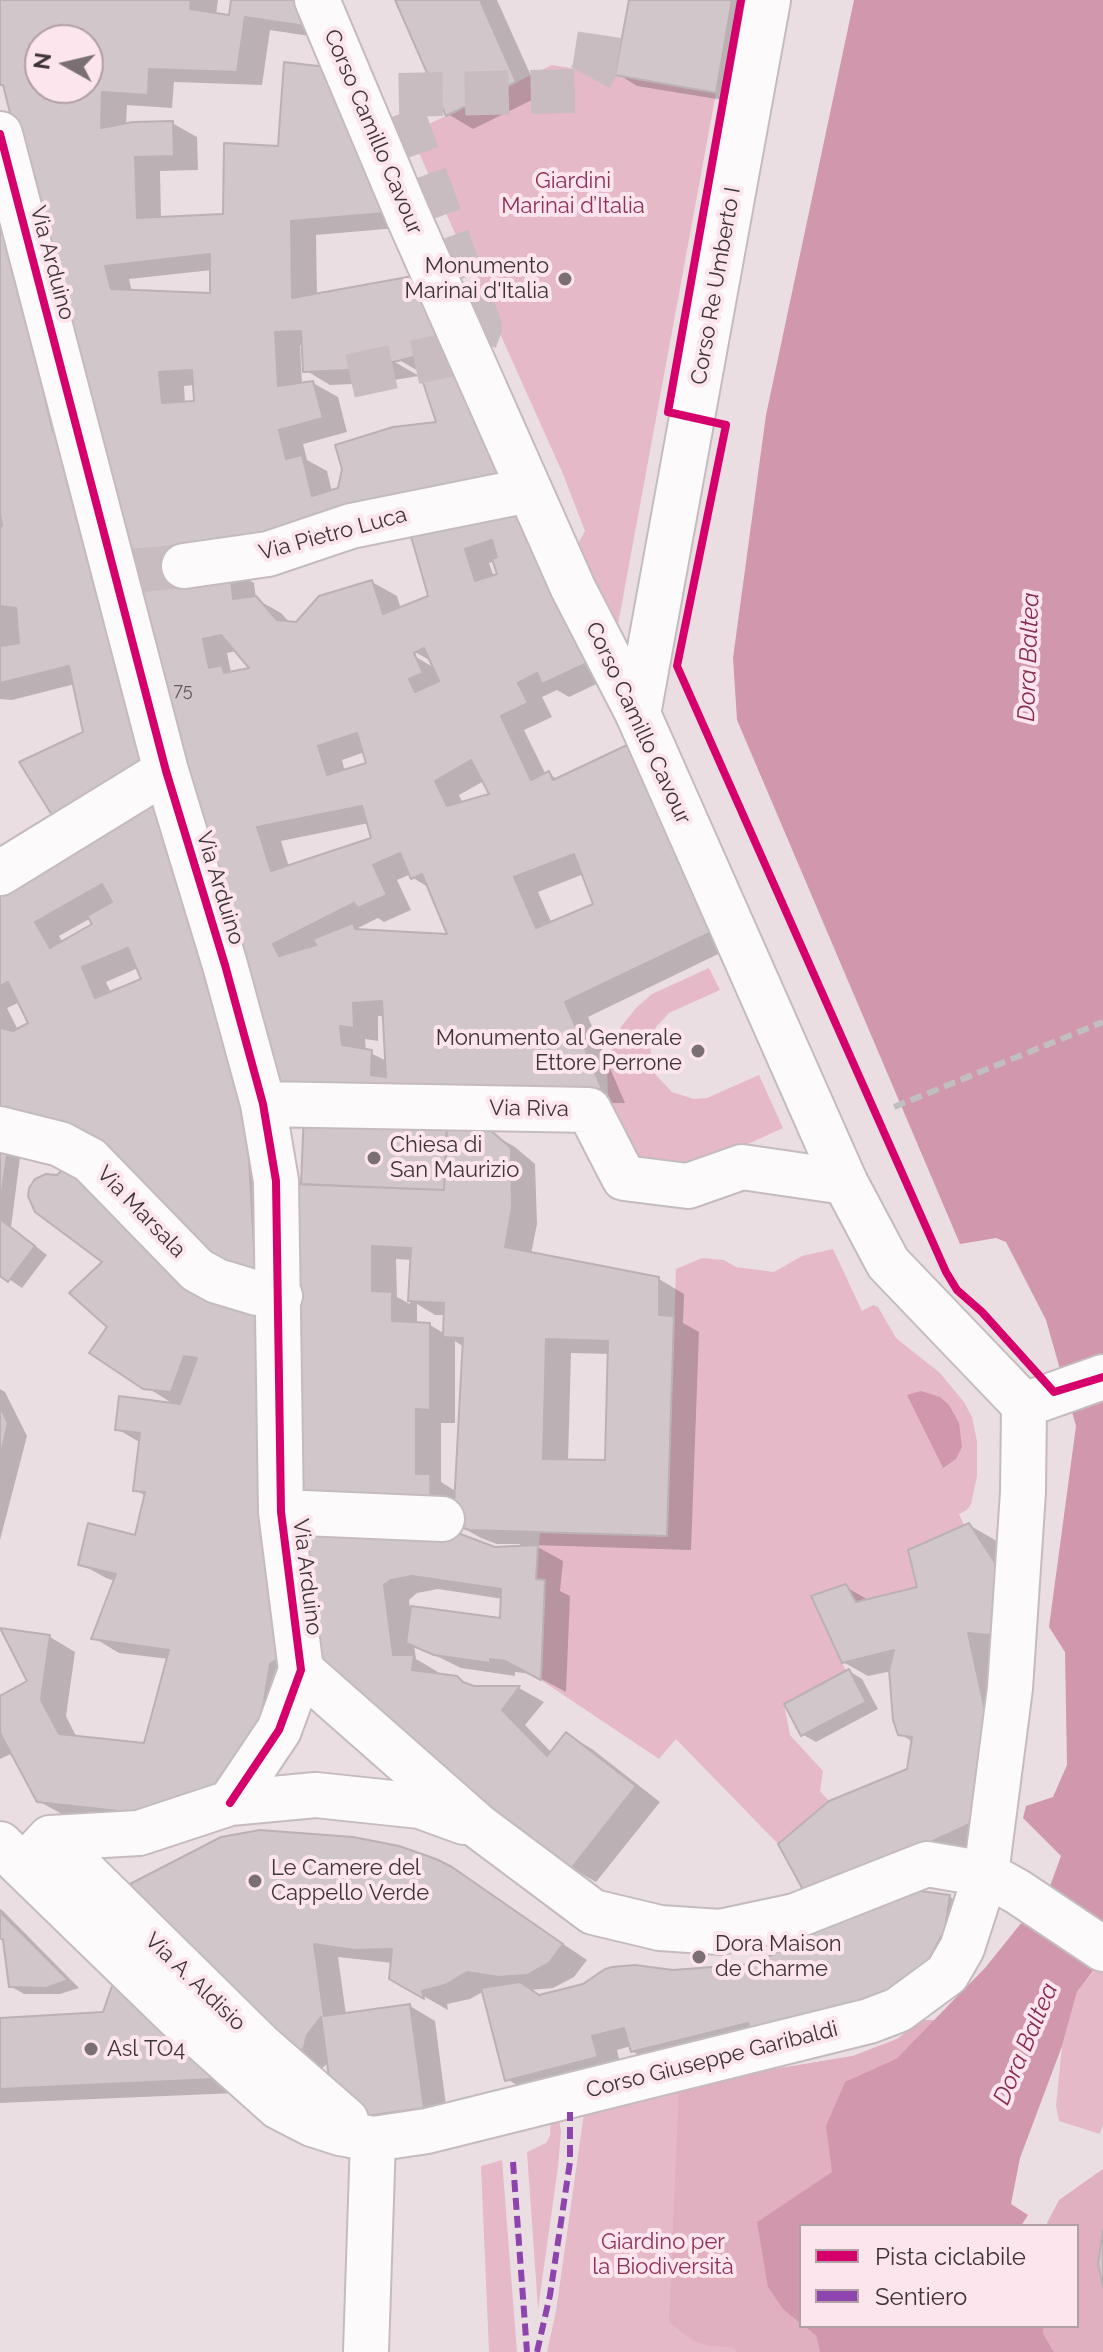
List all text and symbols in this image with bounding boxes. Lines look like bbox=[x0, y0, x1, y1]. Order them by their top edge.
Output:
north arrow bbox=[24, 24, 104, 104]
street label: Corso Camillo Cavour bbox=[318, 26, 428, 238]
text: N bbox=[28, 51, 56, 71]
park label: Giardini Marinai d’Italia bbox=[501, 168, 645, 220]
street label: Corso Re Umberto I bbox=[686, 185, 746, 387]
street label: Via Arduino bbox=[24, 203, 80, 323]
place label: Monumento Marinai d'Italia bbox=[405, 253, 549, 304]
marker: Monumento Marinai d'Italia bbox=[556, 270, 574, 288]
street label: Via Pietro Luca bbox=[256, 502, 410, 566]
water label: Dora Baltea bbox=[1012, 592, 1046, 722]
street label: Corso Camillo Cavour bbox=[580, 618, 696, 828]
house number: 75 bbox=[173, 680, 193, 702]
street label: Via Arduino bbox=[190, 828, 250, 948]
place label: Monumento al Generale Ettore Perrone bbox=[436, 1025, 682, 1076]
marker: Monumento al Generale Ettore Perrone bbox=[689, 1042, 707, 1060]
street label: Via Riva bbox=[489, 1095, 569, 1123]
place label: Chiesa di San Maurizio bbox=[390, 1132, 519, 1184]
marker: Chiesa di San Maurizio bbox=[365, 1149, 383, 1167]
street label: Via Marsala bbox=[91, 1161, 191, 1263]
street label: Via Arduino bbox=[287, 1517, 327, 1637]
place label: Le Camere del Cappello Verde bbox=[271, 1855, 429, 1906]
marker: Le Camere del Cappello Verde bbox=[246, 1872, 264, 1890]
street label: Via A. Aldisio bbox=[139, 1927, 251, 2037]
place label: Dora Maison de Charme bbox=[715, 1931, 842, 1982]
marker: Dora Maison de Charme bbox=[690, 1948, 708, 1966]
water label: Dora Baltea bbox=[987, 1979, 1065, 2109]
street label: Corso Giuseppe Garibaldi bbox=[583, 2016, 841, 2104]
place label: Asl TO4 bbox=[107, 2036, 185, 2062]
marker: Asl TO4 bbox=[82, 2040, 100, 2058]
legend bbox=[799, 2224, 1079, 2328]
park label: Giardino per la Biodiversità bbox=[592, 2229, 734, 2280]
text: Pista ciclabile bbox=[875, 2242, 1026, 2271]
text: Sentiero bbox=[875, 2282, 967, 2311]

